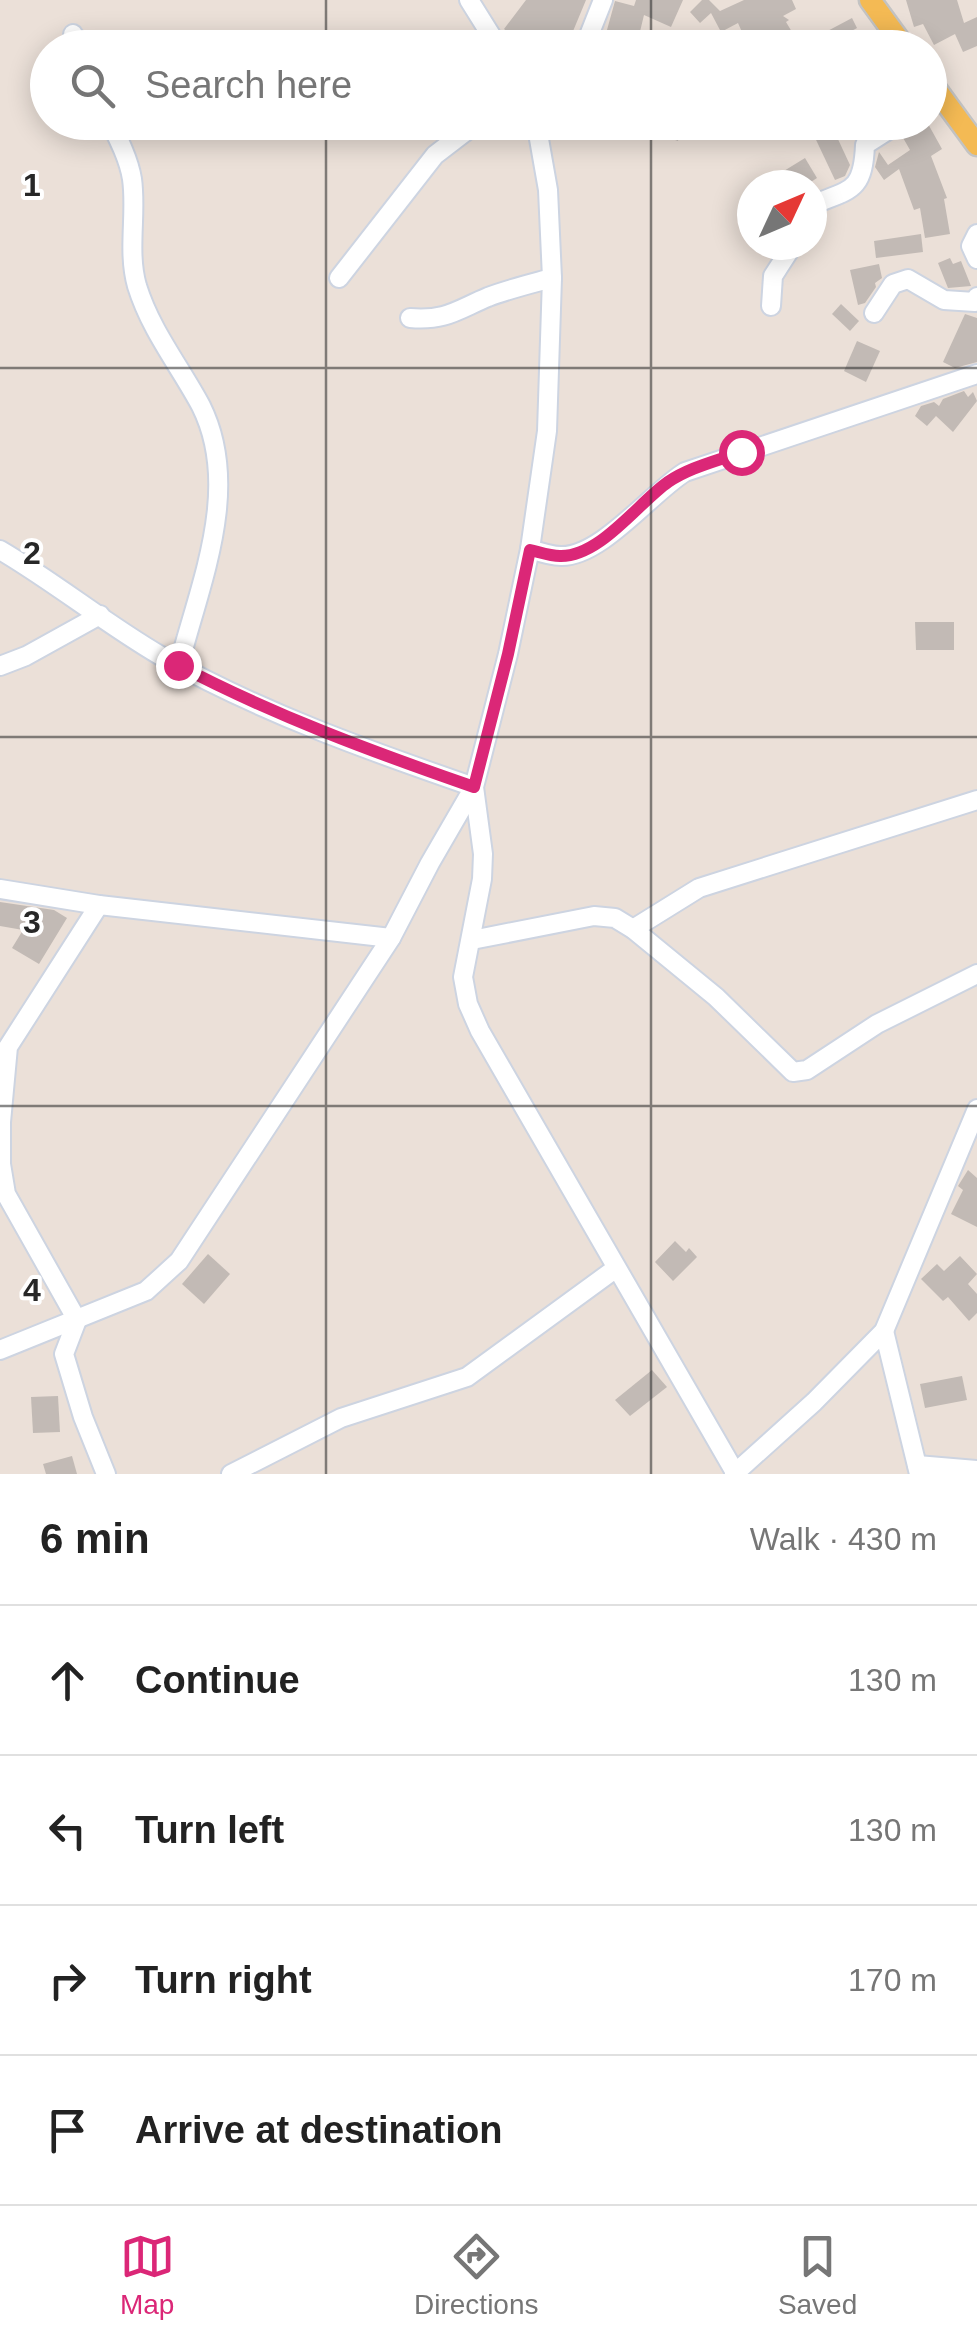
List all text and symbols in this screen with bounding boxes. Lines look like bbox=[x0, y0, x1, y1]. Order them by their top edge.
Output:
search box bbox=[30, 30, 947, 140]
icon: search bbox=[65, 58, 120, 113]
text: Search here bbox=[145, 64, 352, 106]
text: 1 bbox=[23, 167, 41, 203]
north arrow bbox=[737, 170, 827, 260]
route start bbox=[719, 430, 765, 476]
text: 2 bbox=[23, 535, 41, 571]
route end bbox=[156, 643, 202, 689]
text: 3 bbox=[23, 904, 41, 940]
text: 4 bbox=[23, 1272, 41, 1308]
text: 6 min bbox=[40, 1515, 150, 1562]
text: Walk · 430 m bbox=[750, 1521, 937, 1557]
icon: ahead bbox=[40, 1653, 95, 1708]
text: Continue bbox=[135, 1659, 300, 1701]
text: 130 m bbox=[848, 1662, 937, 1698]
icon: left bbox=[40, 1803, 95, 1858]
text: Turn left bbox=[135, 1809, 284, 1851]
text: 130 m bbox=[848, 1812, 937, 1848]
icon: right bbox=[40, 1953, 95, 2008]
text: Turn right bbox=[135, 1959, 312, 2001]
text: 170 m bbox=[848, 1962, 937, 1998]
icon: arrive bbox=[40, 2103, 95, 2158]
text: Arrive at destination bbox=[135, 2109, 502, 2151]
tab: Map bbox=[120, 2229, 175, 2321]
tab: Directions bbox=[414, 2229, 539, 2321]
tab: Saved bbox=[778, 2229, 857, 2321]

